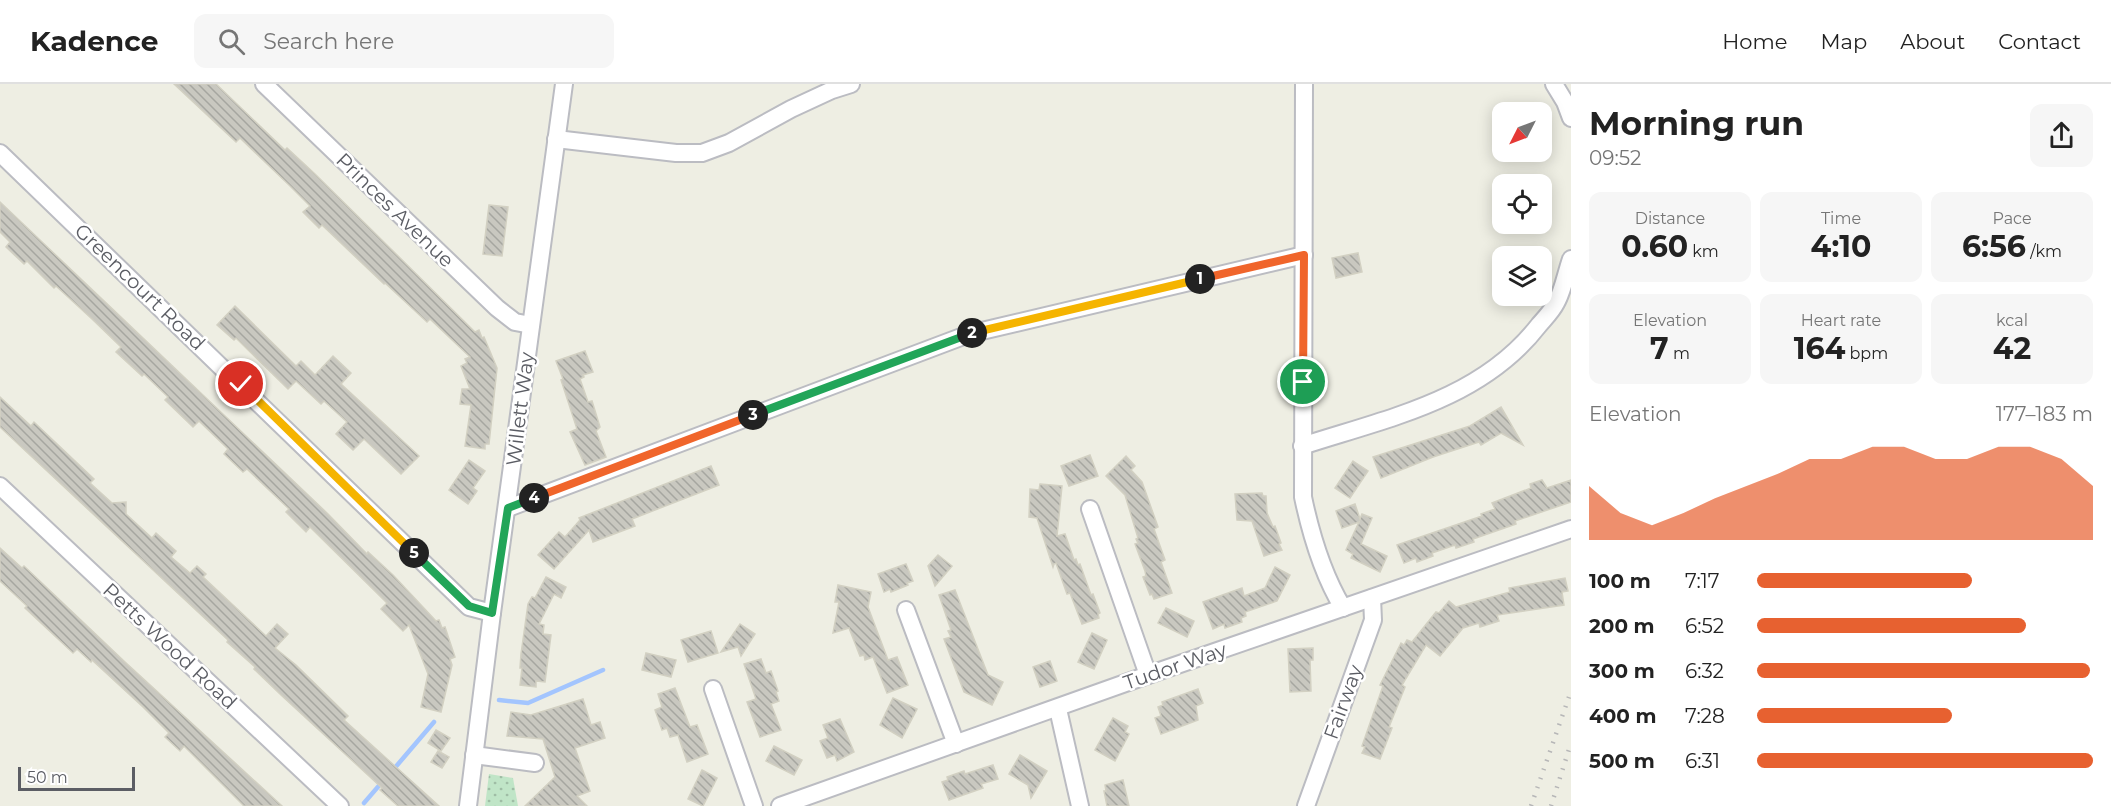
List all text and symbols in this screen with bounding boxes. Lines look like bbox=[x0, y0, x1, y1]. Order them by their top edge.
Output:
search box bbox=[194, 14, 614, 68]
text: Kadence bbox=[30, 24, 158, 58]
icon: search bbox=[215, 25, 248, 58]
text: Search here bbox=[263, 28, 394, 55]
text: Home bbox=[1722, 29, 1787, 54]
text: Map bbox=[1820, 29, 1867, 54]
text: About bbox=[1900, 29, 1965, 54]
text: Contact bbox=[1998, 29, 2081, 54]
north arrow bbox=[1492, 102, 1552, 162]
map controls bbox=[1492, 102, 1552, 306]
text: Morning run bbox=[1589, 103, 1804, 143]
button: share bbox=[2030, 104, 2093, 167]
text: 09:52 bbox=[1589, 146, 1641, 170]
street label: Princes Avenue bbox=[331, 148, 459, 272]
button: locate bbox=[1492, 174, 1552, 234]
text: Distance bbox=[1635, 209, 1705, 228]
text: Time bbox=[1821, 209, 1861, 228]
text: Pace bbox=[1992, 209, 2032, 228]
street label: Greencourt Road bbox=[70, 219, 210, 355]
text: 0.60 bbox=[1621, 228, 1688, 265]
text: 4:10 bbox=[1811, 228, 1871, 265]
text: 6:56 bbox=[1962, 228, 2026, 265]
text: km bbox=[1688, 242, 1719, 261]
text: /km bbox=[2026, 242, 2062, 261]
button: layers bbox=[1492, 246, 1552, 306]
pin: 1 bbox=[1185, 264, 1215, 294]
text: 1 bbox=[1197, 269, 1203, 288]
text: Elevation bbox=[1633, 311, 1707, 330]
text: Heart rate bbox=[1801, 311, 1881, 330]
text: kcal bbox=[1996, 311, 2028, 330]
pin: 2 bbox=[957, 318, 987, 348]
text: 2 bbox=[967, 323, 977, 342]
text: 7 bbox=[1650, 330, 1669, 367]
text: 164 bbox=[1794, 330, 1845, 367]
text: 42 bbox=[1993, 330, 2031, 367]
text: m bbox=[1669, 344, 1690, 363]
text: bpm bbox=[1845, 344, 1888, 363]
street label: Willett Way bbox=[501, 350, 539, 467]
pin bbox=[1277, 356, 1328, 407]
pin bbox=[215, 358, 266, 409]
icon: arrive bbox=[1286, 365, 1319, 398]
icon: check bbox=[224, 367, 257, 400]
pin: 3 bbox=[738, 400, 768, 430]
text: Elevation bbox=[1589, 402, 1681, 426]
text: 177–183 m bbox=[1996, 402, 2093, 426]
text: 3 bbox=[748, 405, 758, 424]
pin: 4 bbox=[519, 483, 549, 513]
text: 4 bbox=[528, 488, 540, 507]
pin: 5 bbox=[399, 538, 429, 568]
text: 5 bbox=[409, 543, 419, 562]
text: 100 m bbox=[1589, 569, 1651, 593]
text: 7:17 bbox=[1685, 569, 1720, 593]
street label: Petts Wood Road bbox=[98, 578, 242, 714]
text: 200 m bbox=[1589, 614, 1655, 638]
text: 6:52 bbox=[1685, 614, 1724, 638]
street label: Tudor Way bbox=[1120, 637, 1230, 695]
text: 300 m bbox=[1589, 659, 1655, 683]
text: 6:32 bbox=[1685, 659, 1724, 683]
street label: Fairway bbox=[1319, 661, 1368, 742]
text: 400 m bbox=[1589, 704, 1657, 728]
text: 7:28 bbox=[1685, 704, 1725, 728]
text: 500 m bbox=[1589, 749, 1655, 773]
text: 6:31 bbox=[1685, 749, 1720, 773]
scale bar bbox=[18, 764, 135, 792]
text: 50 m bbox=[27, 768, 68, 787]

